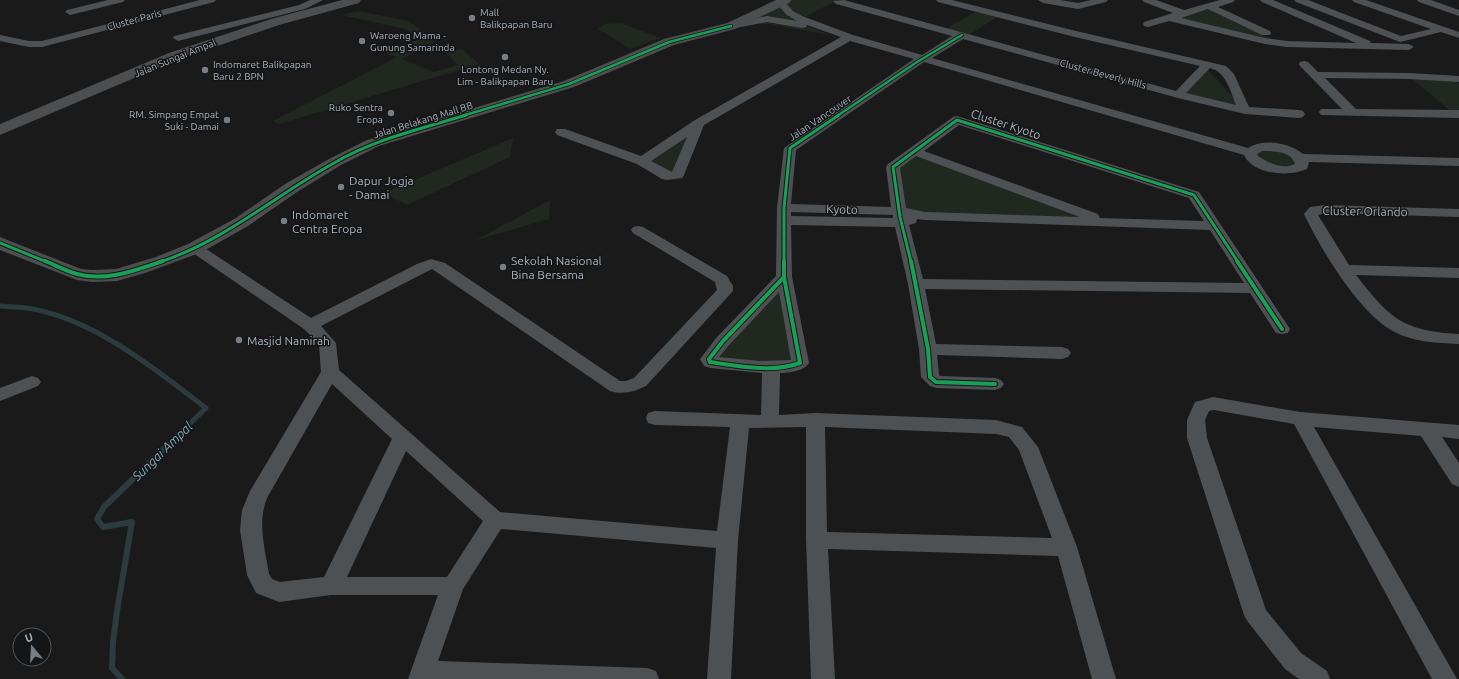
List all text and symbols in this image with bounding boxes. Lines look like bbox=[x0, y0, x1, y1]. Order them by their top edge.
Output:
street label: Cluster Paris bbox=[106, 7, 162, 33]
place label: Mall Balikpapan Baru bbox=[480, 7, 553, 30]
marker: Mall Balikpapan Baru bbox=[467, 13, 477, 23]
place label: Waroeng Mama - Gunung Samarinda bbox=[370, 30, 455, 53]
street label: Jalan Sungai Ampal bbox=[133, 36, 218, 79]
marker: Waroeng Mama - Gunung Samarinda bbox=[357, 36, 367, 46]
marker: Lontong Medan Ny. Lim - Balikpapan Baru bbox=[500, 52, 510, 62]
street label: Cluster Beverly Hills bbox=[1059, 57, 1147, 91]
place label: Indomaret Balikpapan Baru 2 BPN bbox=[213, 59, 312, 82]
place label: Lontong Medan Ny. Lim - Balikpapan Baru bbox=[457, 64, 553, 87]
marker: Indomaret Balikpapan Baru 2 BPN bbox=[200, 65, 210, 75]
street label: Jalan Vancouver bbox=[787, 93, 854, 143]
street label: Jalan Belakang Mall BB bbox=[372, 100, 474, 140]
place label: Ruko Sentra Eropa bbox=[329, 102, 383, 125]
street label: Cluster Kyoto bbox=[969, 107, 1043, 141]
marker: Ruko Sentra Eropa bbox=[386, 108, 396, 118]
place label: RM. Simpang Empat Suki - Damai bbox=[129, 109, 219, 132]
marker: RM. Simpang Empat Suki - Damai bbox=[222, 115, 232, 125]
place label: Dapur Jogja - Damai bbox=[349, 174, 414, 201]
marker: Dapur Jogja - Damai bbox=[336, 182, 346, 192]
street label: Kyoto bbox=[826, 202, 858, 216]
street label: Cluster Orlando bbox=[1322, 204, 1408, 218]
place label: Indomaret Centra Eropa bbox=[292, 208, 362, 235]
marker: Indomaret Centra Eropa bbox=[279, 216, 289, 226]
place label: Sekolah Nasional Bina Bersama bbox=[511, 254, 602, 281]
marker: Sekolah Nasional Bina Bersama bbox=[498, 262, 508, 272]
place label: Masjid Namirah bbox=[247, 334, 330, 347]
marker: Masjid Namirah bbox=[234, 335, 244, 345]
water label: Sungai Ampal bbox=[128, 419, 195, 484]
north arrow bbox=[12, 627, 52, 667]
text: U bbox=[23, 631, 34, 644]

